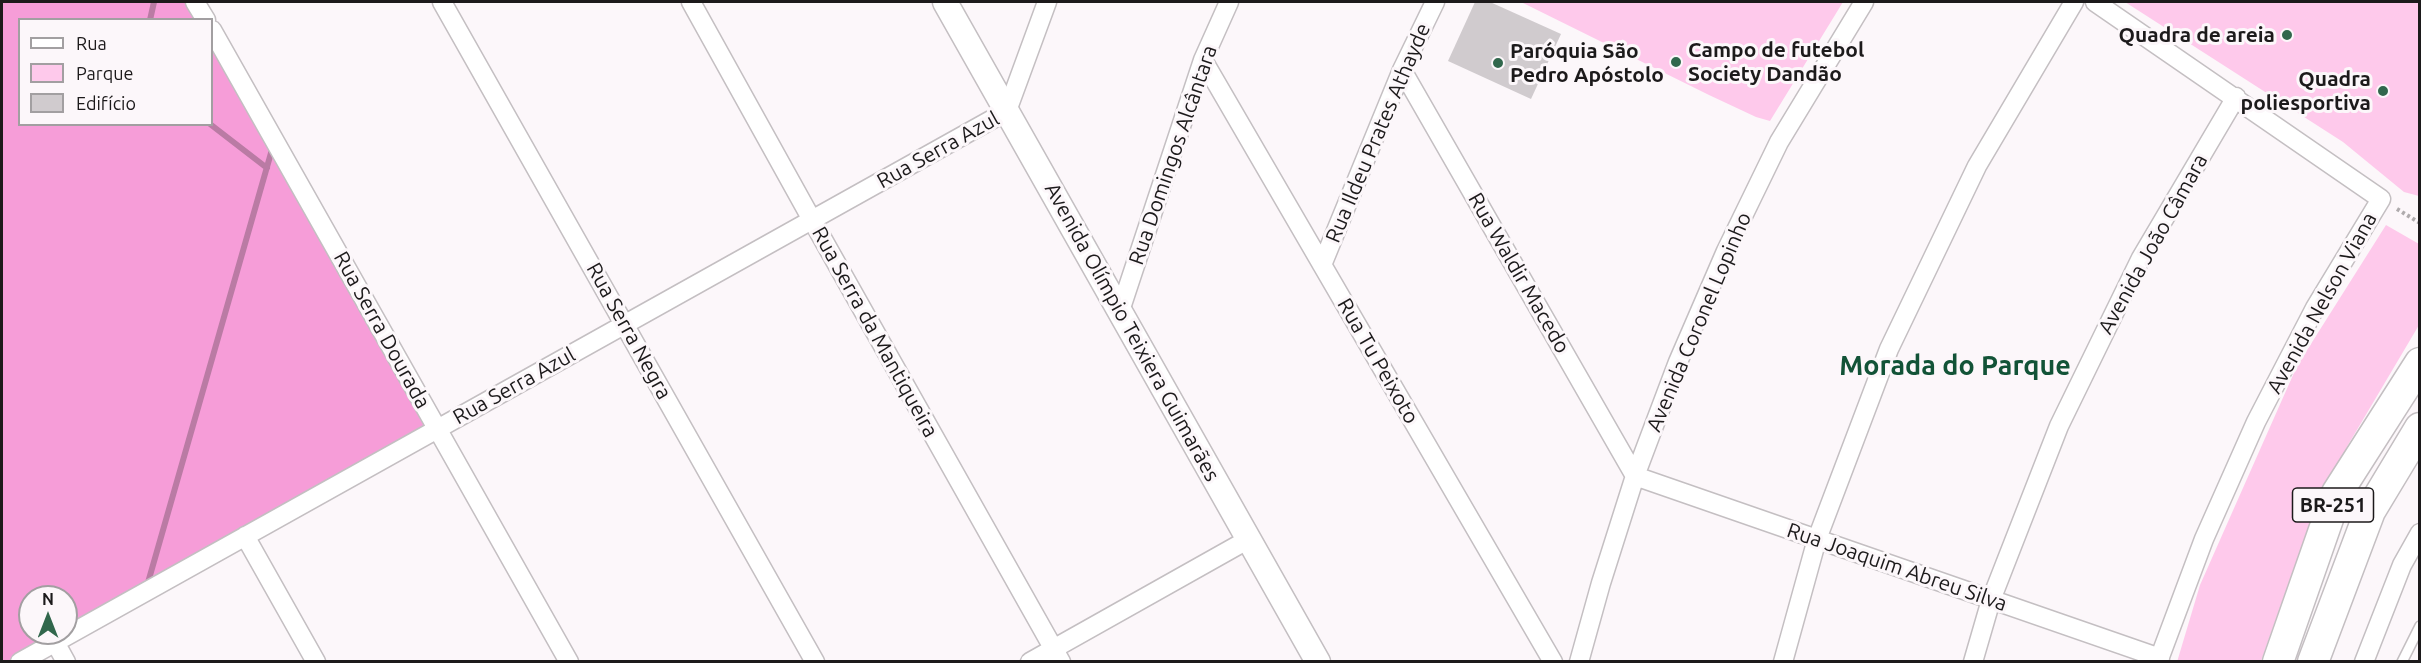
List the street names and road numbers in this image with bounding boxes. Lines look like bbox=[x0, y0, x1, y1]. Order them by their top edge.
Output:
street label: Rua Ildeu Prates Athayde bbox=[1320, 20, 1436, 246]
street label: Rua Domingos Alcântara bbox=[1124, 42, 1222, 268]
street label: Rua Serra Azul bbox=[872, 106, 1004, 194]
street label: Avenida João Câmara bbox=[2093, 150, 2213, 338]
street label: Avenida Olímpio Teixiera Guimarães bbox=[1039, 178, 1225, 486]
street label: Rua Waldir Macedo bbox=[1463, 188, 1575, 358]
street label: Avenida Coronel Lopinho bbox=[1641, 208, 1757, 436]
street label: Avenida Nelson Viana bbox=[2262, 208, 2382, 398]
street label: Rua Serra da Mantiqueira bbox=[807, 222, 943, 442]
street label: Rua Serra Dourada bbox=[328, 247, 436, 413]
street label: Rua Serra Negra bbox=[581, 258, 677, 404]
street label: Rua Tu Peixoto bbox=[1332, 294, 1424, 428]
street label: Rua Serra Azul bbox=[448, 342, 580, 430]
road number: BR-251 bbox=[2292, 488, 2374, 522]
street label: Rua Joaquim Abreu Silva bbox=[1784, 517, 2010, 617]

